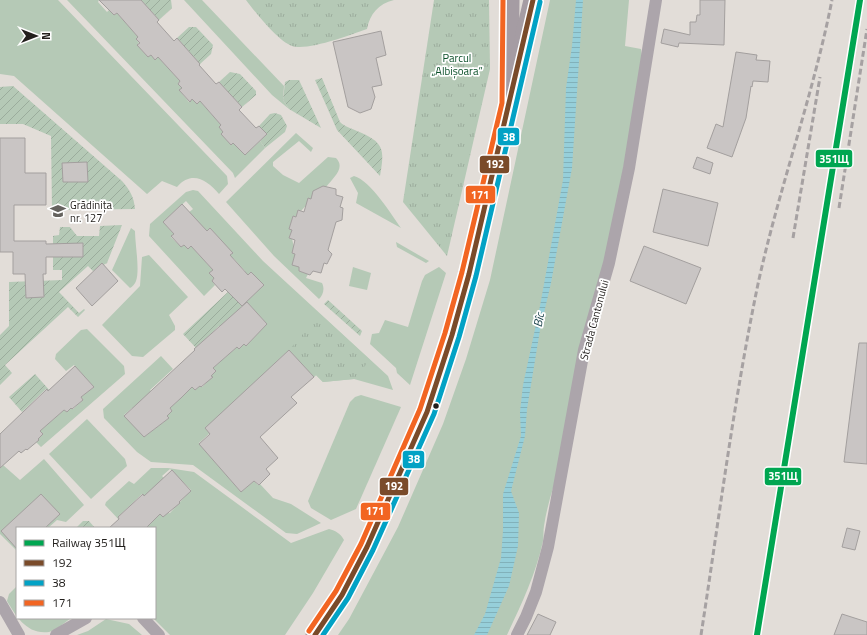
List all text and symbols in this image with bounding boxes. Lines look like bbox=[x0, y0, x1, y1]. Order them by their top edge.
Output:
north arrow bbox=[16, 16, 56, 56]
text: N bbox=[38, 32, 54, 40]
park label: Parcul „Albișoara” bbox=[431, 50, 483, 79]
line badge: 38 bbox=[497, 127, 520, 146]
text: 38 bbox=[503, 129, 515, 145]
line badge: 351Щ bbox=[815, 149, 853, 168]
text: 351Щ bbox=[819, 151, 850, 167]
line badge: 192 bbox=[479, 155, 510, 174]
text: 192 bbox=[486, 156, 504, 172]
line badge: 171 bbox=[465, 185, 496, 204]
text: 171 bbox=[471, 187, 489, 203]
place label: Grădinița nr. 127 bbox=[70, 197, 113, 226]
school or university icon: Grădinița nr. 127 bbox=[49, 202, 67, 220]
street label: Strada Cantonului bbox=[576, 278, 612, 362]
water label: Bîc bbox=[528, 310, 549, 329]
unlabelled marker bbox=[431, 401, 441, 411]
line badge: 38 bbox=[402, 450, 425, 469]
text: 38 bbox=[408, 451, 420, 467]
line badge: 351Щ bbox=[764, 467, 802, 486]
text: 351Щ bbox=[768, 468, 799, 484]
line badge: 192 bbox=[379, 477, 409, 496]
text: 192 bbox=[385, 478, 403, 494]
line badge: 171 bbox=[360, 502, 391, 521]
text: 171 bbox=[366, 503, 384, 519]
legend bbox=[16, 527, 156, 619]
text: Railway 351Щ bbox=[52, 533, 126, 552]
text: 192 bbox=[52, 553, 72, 572]
text: 38 bbox=[52, 573, 66, 592]
text: 171 bbox=[52, 593, 72, 612]

